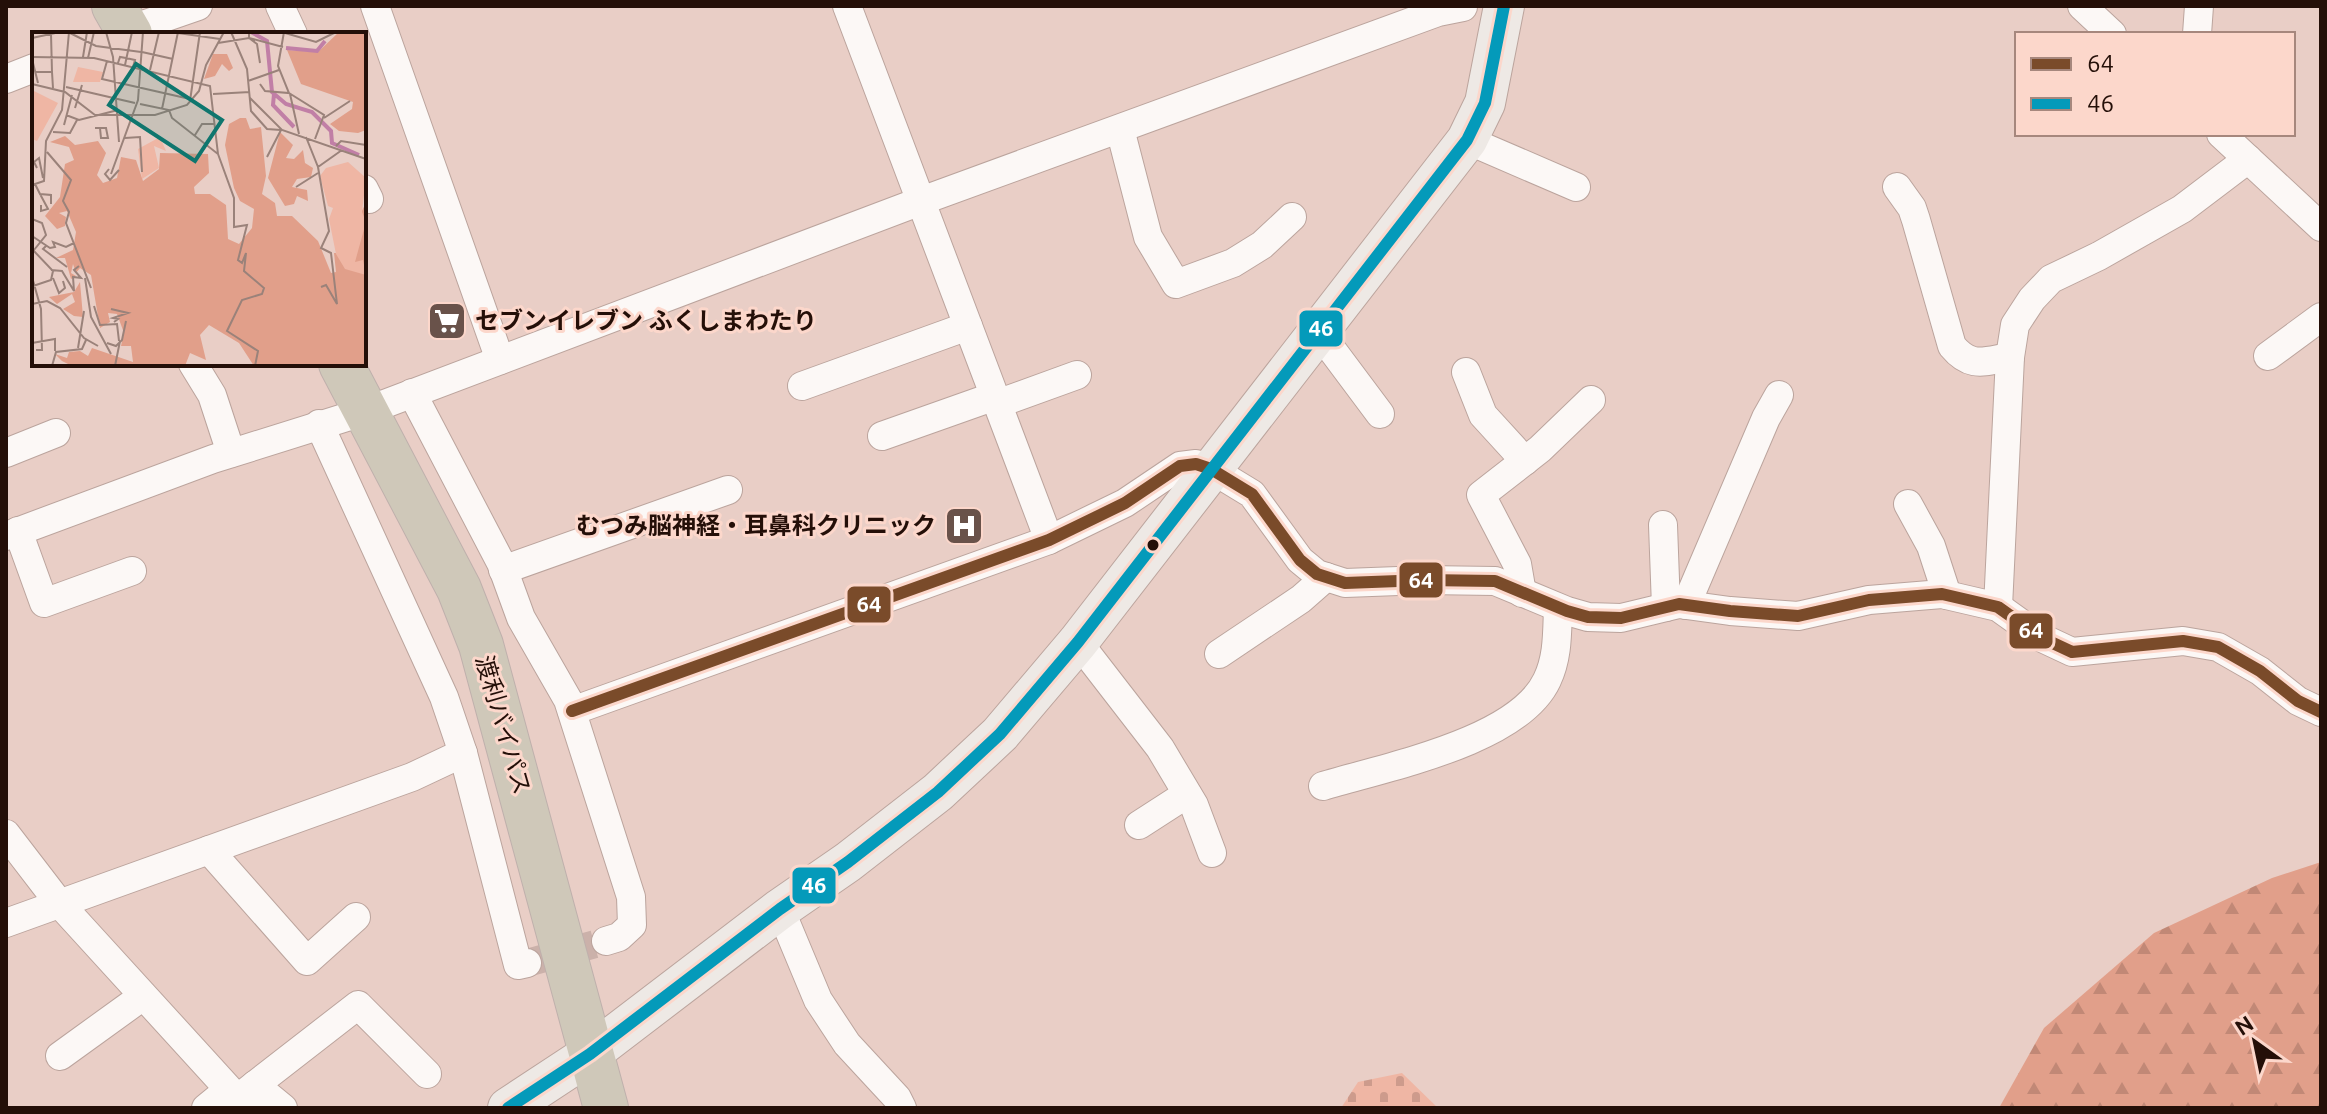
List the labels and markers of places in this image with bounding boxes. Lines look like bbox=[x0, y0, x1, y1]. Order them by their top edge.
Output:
supermarket icon: セブンイレブン ふくしまわたり bbox=[426, 300, 468, 342]
place label: セブンイレブン ふくしまわたり bbox=[475, 307, 817, 334]
hospital icon: むつみ脳神経・耳鼻科クリニック bbox=[943, 505, 985, 547]
place label: むつみ脳神経・耳鼻科クリニック bbox=[576, 512, 936, 539]
unlabelled marker bbox=[1145, 537, 1161, 553]

